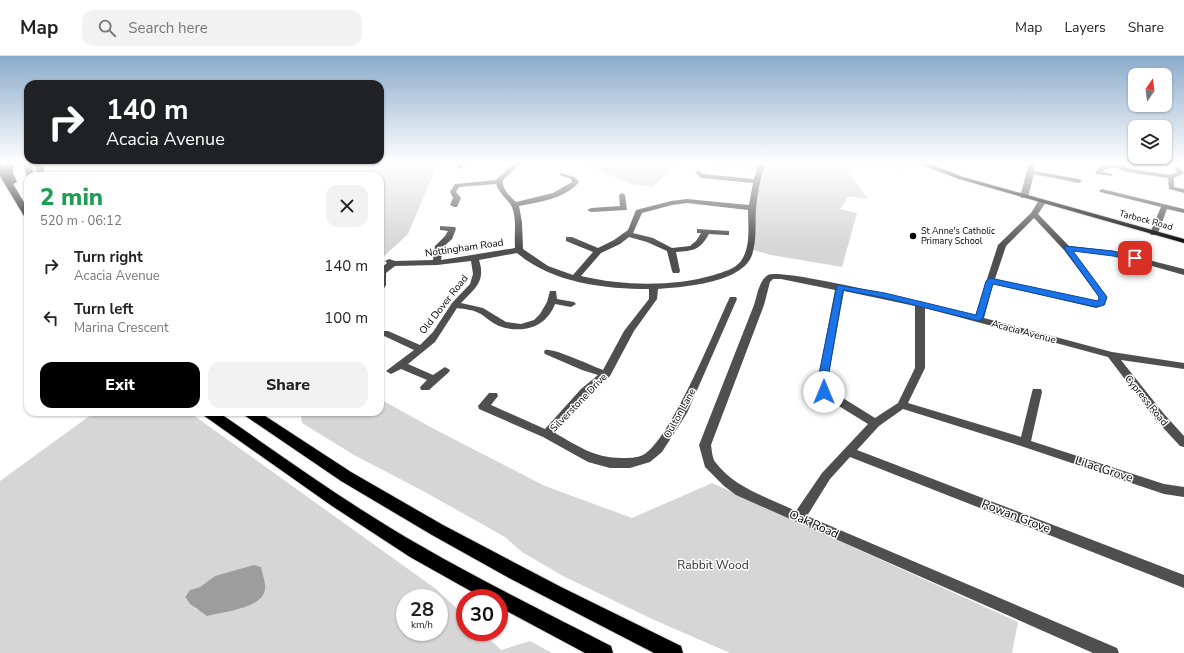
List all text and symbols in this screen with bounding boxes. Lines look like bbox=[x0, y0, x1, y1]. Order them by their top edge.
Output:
search box bbox=[82, 10, 362, 46]
text: Map bbox=[20, 15, 58, 41]
icon: search bbox=[96, 17, 118, 39]
text: Search here bbox=[128, 18, 208, 38]
text: Map bbox=[1015, 18, 1042, 37]
text: Layers bbox=[1064, 18, 1106, 37]
text: Share bbox=[1128, 18, 1164, 37]
north arrow bbox=[1128, 68, 1172, 112]
map controls bbox=[1128, 68, 1172, 164]
text: 140 m bbox=[106, 91, 189, 129]
icon: right bbox=[40, 96, 92, 148]
button: layers bbox=[1128, 120, 1172, 164]
text: Acacia Avenue bbox=[106, 127, 225, 151]
text: 2 min bbox=[40, 181, 103, 213]
button: close bbox=[326, 185, 368, 227]
street label: Tarbock Road bbox=[1118, 207, 1174, 233]
text: 520 m · 06:12 bbox=[40, 212, 122, 230]
place label: St Anne's Catholic Primary School bbox=[921, 225, 995, 247]
marker: St Anne's Catholic Primary School bbox=[908, 231, 918, 241]
street label: Nottingham Road bbox=[424, 236, 504, 260]
pin bbox=[1118, 241, 1152, 275]
text: Turn right bbox=[74, 247, 143, 267]
icon: arrive bbox=[1124, 247, 1146, 269]
icon: right bbox=[40, 255, 62, 277]
text: 140 m bbox=[324, 256, 368, 276]
text: Acacia Avenue bbox=[74, 267, 160, 285]
street label: Old Dover Road bbox=[416, 272, 471, 337]
text: Turn left bbox=[74, 299, 133, 319]
icon: left bbox=[40, 307, 62, 329]
text: 100 m bbox=[324, 308, 368, 328]
street label: Acacia Avenue bbox=[990, 317, 1057, 347]
text: Marina Crescent bbox=[74, 319, 169, 337]
button: Exit bbox=[40, 362, 200, 408]
button: Share bbox=[208, 362, 368, 408]
street label: Silverstone Drive bbox=[547, 370, 610, 435]
position arrow bbox=[803, 371, 845, 413]
street label: Cypress Road bbox=[1121, 372, 1171, 429]
street label: Oulton Lane bbox=[660, 386, 699, 441]
street label: Lilac Grove bbox=[1073, 452, 1135, 486]
street label: Rowan Grove bbox=[979, 496, 1053, 536]
street label: Oak Road bbox=[787, 506, 841, 542]
park label: Rabbit Wood bbox=[677, 557, 749, 573]
speed limit sign: 30 bbox=[456, 589, 508, 641]
text: 28 bbox=[410, 596, 434, 623]
text: km/h bbox=[411, 618, 433, 632]

